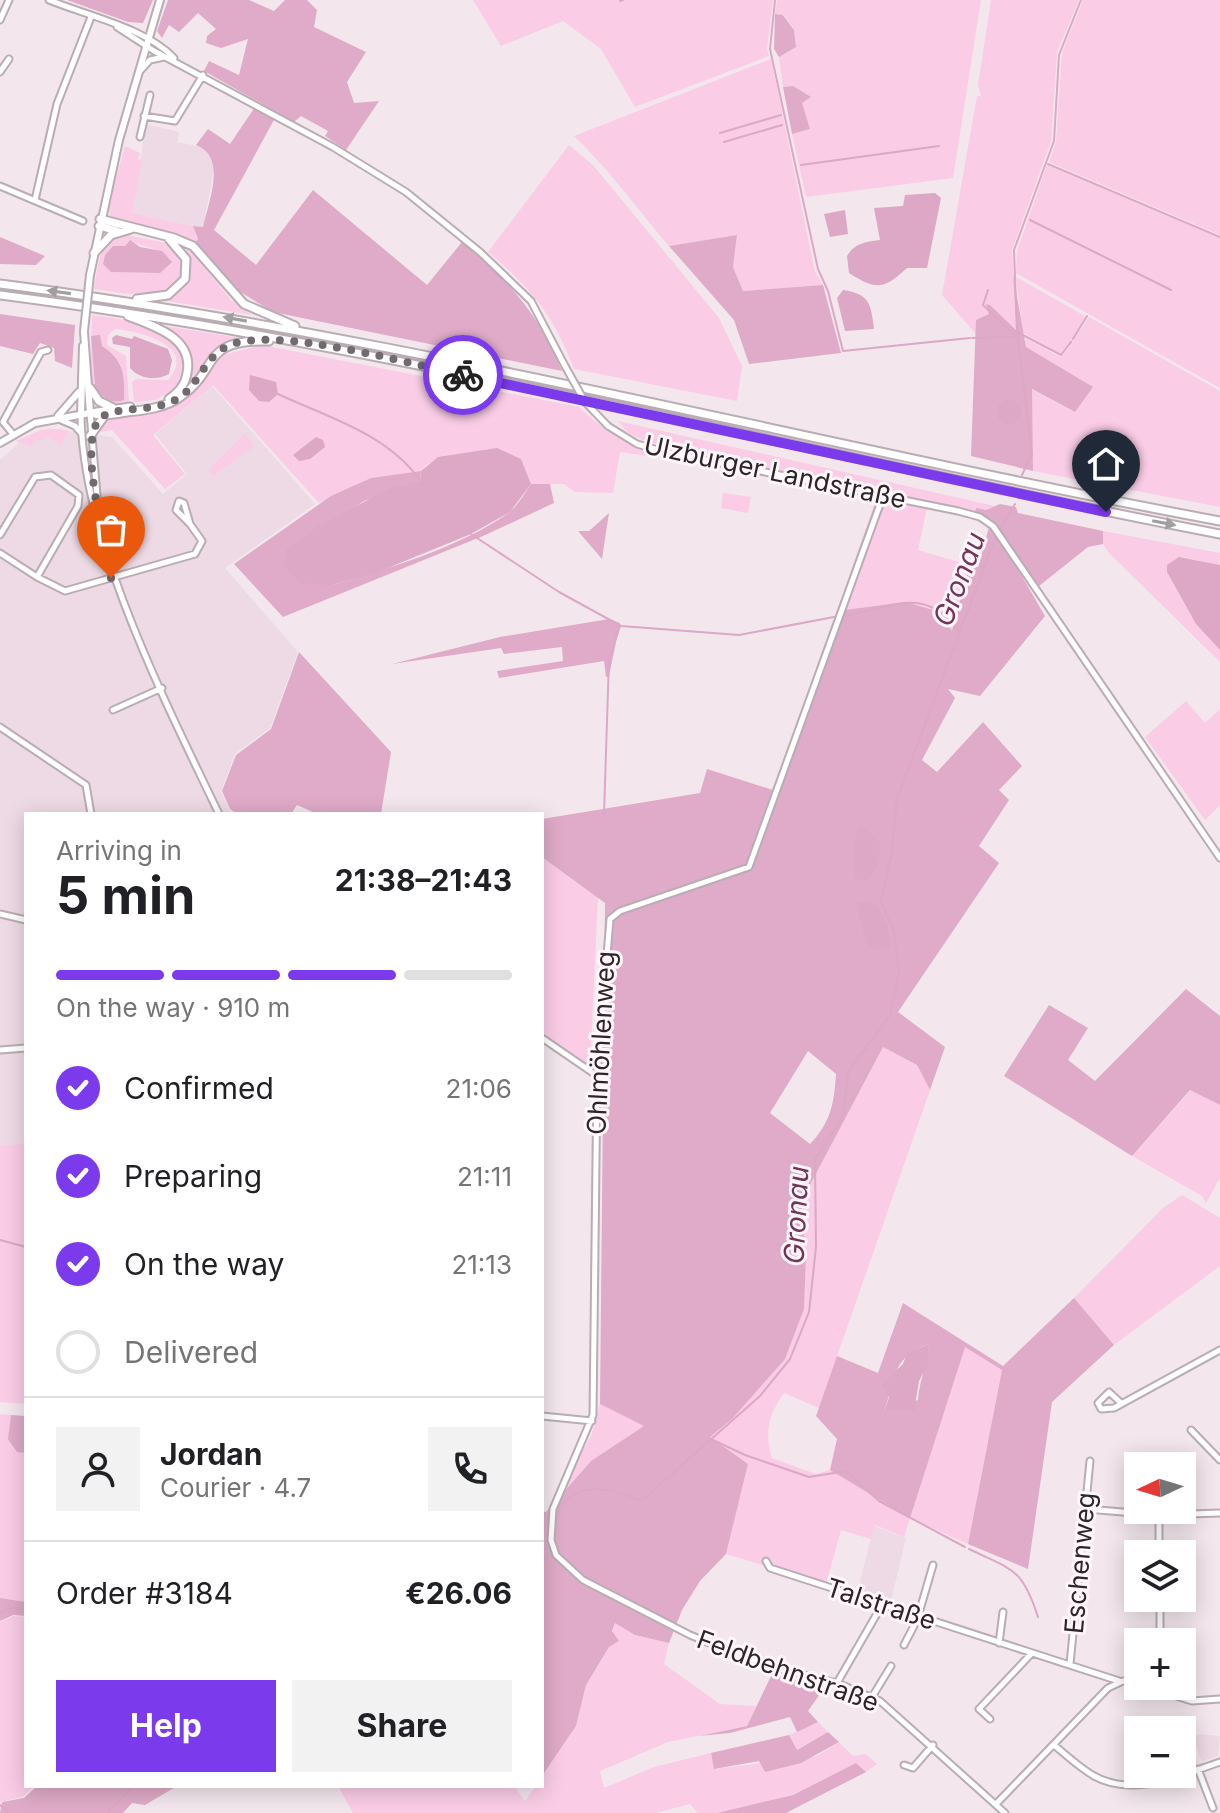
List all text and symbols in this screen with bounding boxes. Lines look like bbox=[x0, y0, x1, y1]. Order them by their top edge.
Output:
one-way arrow bbox=[46, 285, 71, 298]
one-way arrow bbox=[222, 313, 247, 325]
courier bbox=[423, 335, 503, 415]
icon: bike bbox=[441, 353, 485, 397]
street label: Ulzburger Landstraße bbox=[641, 429, 909, 514]
pin bbox=[1072, 430, 1140, 512]
icon: home bbox=[1084, 442, 1128, 486]
pin bbox=[77, 496, 145, 578]
icon: bag bbox=[89, 508, 133, 552]
one-way arrow bbox=[1152, 517, 1177, 530]
water label: Gronau bbox=[926, 527, 992, 631]
text: Arriving in bbox=[56, 835, 182, 866]
text: 21:38–21:43 bbox=[335, 862, 512, 898]
text: 5 min bbox=[56, 864, 195, 927]
street label: Ohlmöhlenweg bbox=[580, 950, 621, 1136]
text: On the way · 910 m bbox=[56, 992, 290, 1023]
icon: check bbox=[56, 1066, 100, 1110]
text: Confirmed bbox=[124, 1070, 274, 1106]
text: 21:06 bbox=[446, 1073, 512, 1104]
icon: check bbox=[56, 1154, 100, 1198]
text: Preparing bbox=[124, 1158, 262, 1194]
text: 21:11 bbox=[457, 1161, 512, 1192]
water label: Gronau bbox=[776, 1165, 816, 1265]
icon: check bbox=[56, 1242, 100, 1286]
text: On the way bbox=[124, 1246, 284, 1282]
text: 21:13 bbox=[451, 1249, 512, 1280]
text: Delivered bbox=[124, 1334, 258, 1370]
button: person bbox=[56, 1427, 140, 1511]
button: phone bbox=[428, 1427, 512, 1511]
text: Jordan bbox=[160, 1436, 262, 1472]
north arrow bbox=[1124, 1452, 1196, 1524]
map controls bbox=[1124, 1452, 1196, 1788]
text: Courier · 4.7 bbox=[160, 1472, 311, 1503]
street label: Eschenweg bbox=[1058, 1491, 1101, 1635]
button: layers bbox=[1124, 1540, 1196, 1612]
street label: Talstraße bbox=[822, 1571, 940, 1636]
text: Order #3184 bbox=[56, 1575, 233, 1611]
text: €26.06 bbox=[405, 1575, 512, 1611]
street label: Feldbehnstraße bbox=[693, 1623, 883, 1718]
button: + bbox=[1124, 1628, 1196, 1700]
button: Help bbox=[56, 1680, 276, 1772]
button: Share bbox=[292, 1680, 512, 1772]
button: − bbox=[1124, 1716, 1196, 1788]

